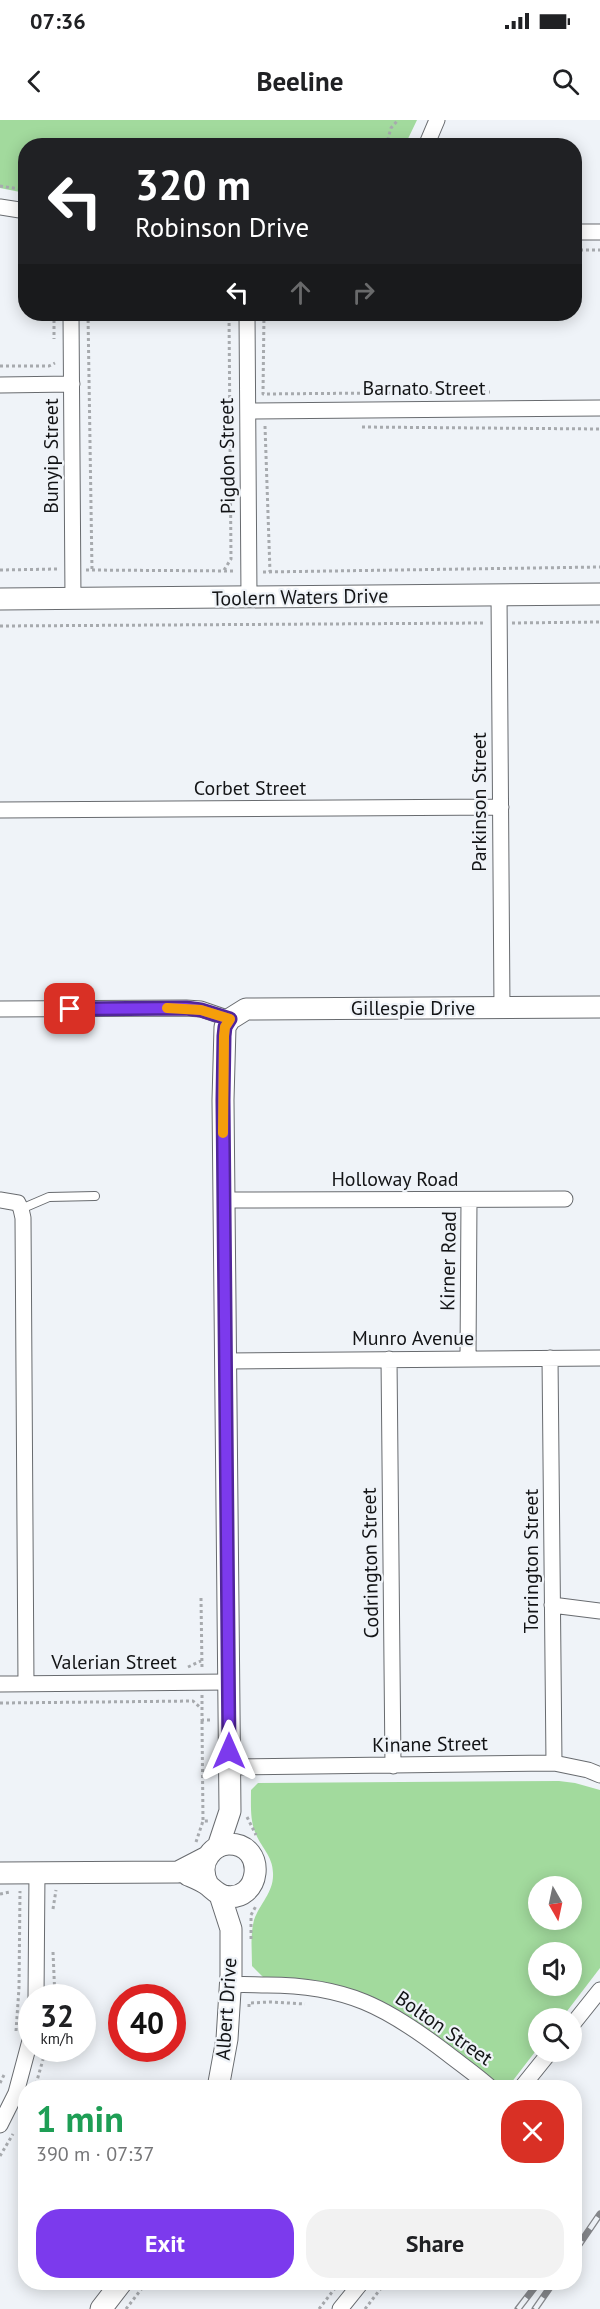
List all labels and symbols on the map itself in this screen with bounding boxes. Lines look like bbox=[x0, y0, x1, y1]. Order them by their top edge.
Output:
street label: Barnato Street bbox=[363, 375, 486, 401]
street label: Bunyip Street bbox=[38, 398, 64, 514]
street label: Pigdon Street bbox=[213, 398, 241, 514]
street label: Toolern Waters Drive bbox=[212, 582, 388, 612]
street label: Parkinson Street bbox=[466, 732, 492, 872]
street label: Corbet Street bbox=[194, 775, 306, 801]
pin bbox=[44, 983, 95, 1034]
street label: Gillespie Drive bbox=[351, 995, 475, 1021]
street label: Holloway Road bbox=[331, 1166, 459, 1192]
street label: Kirner Road bbox=[434, 1211, 462, 1311]
street label: Munro Avenue bbox=[352, 1325, 474, 1351]
street label: Codrington Street bbox=[356, 1487, 384, 1639]
street label: Torrington Street bbox=[518, 1489, 544, 1633]
street label: Valerian Street bbox=[50, 1649, 177, 1675]
position arrow bbox=[197, 1719, 261, 1783]
street label: Kinane Street bbox=[372, 1730, 488, 1758]
north arrow bbox=[528, 1876, 582, 1930]
street label: Albert Drive bbox=[209, 1957, 243, 2061]
speed limit sign: 40 bbox=[108, 1984, 186, 2062]
street label: Bolton Street bbox=[390, 1985, 498, 2071]

